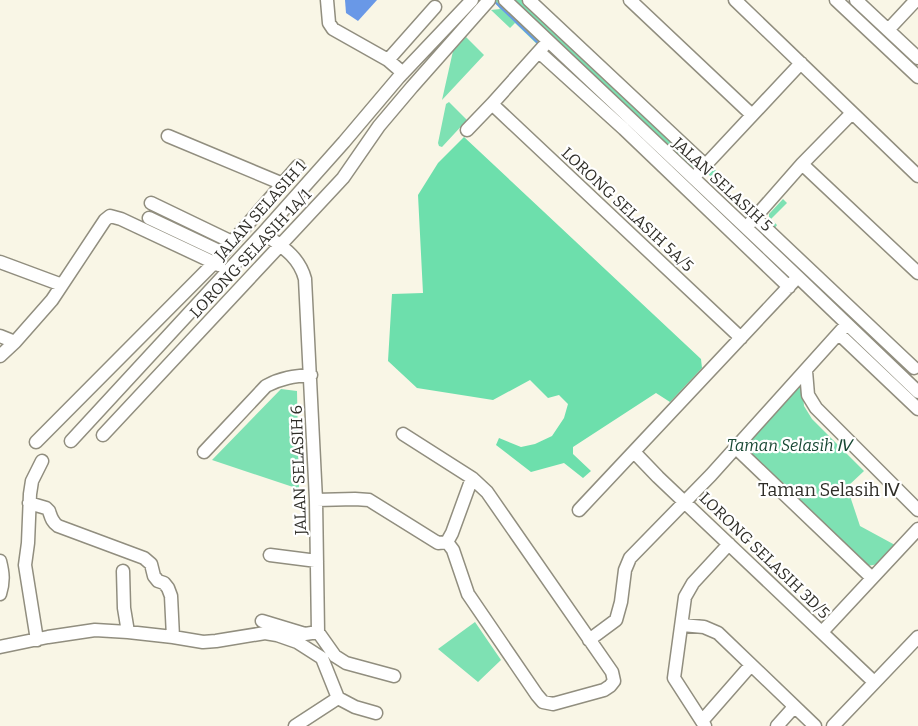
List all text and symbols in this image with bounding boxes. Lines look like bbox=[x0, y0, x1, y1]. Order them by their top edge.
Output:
street label: JALAN SELASIH 5 bbox=[668, 133, 776, 235]
street label: LORONG SELASIH 5A/5 bbox=[558, 143, 698, 275]
street label: JALAN SELASIH 1 bbox=[210, 156, 310, 265]
street label: LORONG SELASIH 1A/1 bbox=[186, 185, 315, 322]
street label: JALAN SELASIH 6 bbox=[287, 405, 310, 536]
park label: Taman Selasih Ⅳ bbox=[727, 436, 855, 455]
district label: Taman Selasih Ⅳ bbox=[758, 479, 900, 501]
street label: LORONG SELASIH 3D/5 bbox=[696, 488, 834, 622]

